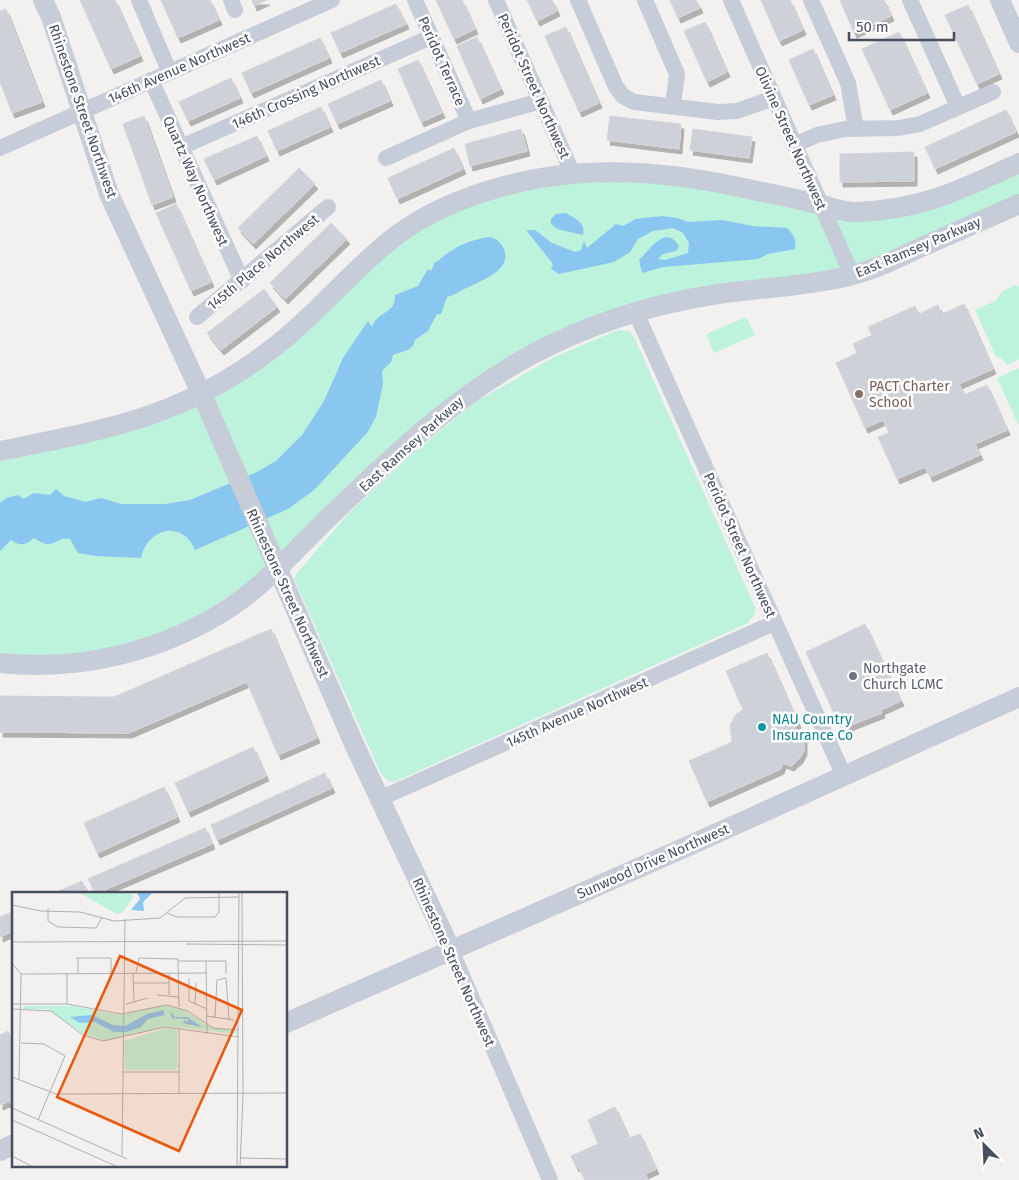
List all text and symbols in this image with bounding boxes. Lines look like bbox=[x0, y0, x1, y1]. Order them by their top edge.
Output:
scale bar bbox=[849, 10, 954, 42]
street label: Peridot Street Northwest bbox=[494, 11, 574, 162]
street label: Peridot Terrace bbox=[414, 14, 469, 109]
text: 50 m bbox=[856, 18, 889, 36]
street label: Rhinestone Street Northwest bbox=[45, 22, 121, 201]
street label: 146th Avenue Northwest bbox=[106, 29, 254, 107]
street label: 146th Crossing Northwest bbox=[229, 52, 384, 133]
street label: Olivine Street Northwest bbox=[751, 64, 830, 214]
street label: Quartz Way Northwest bbox=[159, 114, 232, 250]
street label: 145th Place Northwest bbox=[204, 210, 323, 314]
street label: East Ramsey Parkway bbox=[853, 213, 984, 282]
place label: PACT Charter School bbox=[869, 378, 950, 411]
marker: PACT Charter School bbox=[853, 388, 865, 400]
street label: East Ramsey Parkway bbox=[356, 393, 467, 496]
street label: Peridot Street Northwest bbox=[700, 470, 780, 621]
street label: Rhinestone Street Northwest bbox=[243, 506, 333, 681]
place label: Northgate Church LCMC bbox=[863, 660, 944, 693]
marker: Northgate Church LCMC bbox=[847, 670, 859, 682]
street label: 145th Avenue Northwest bbox=[504, 673, 651, 751]
place label: NAU Country Insurance Co bbox=[772, 711, 853, 744]
marker: NAU Country Insurance Co bbox=[756, 721, 768, 733]
street label: Sunwood Drive Northwest bbox=[575, 820, 733, 903]
street label: Rhinestone Street Northwest bbox=[409, 875, 499, 1050]
inset map bbox=[12, 892, 288, 1168]
north arrow bbox=[959, 1120, 1009, 1170]
text: N bbox=[971, 1124, 987, 1143]

